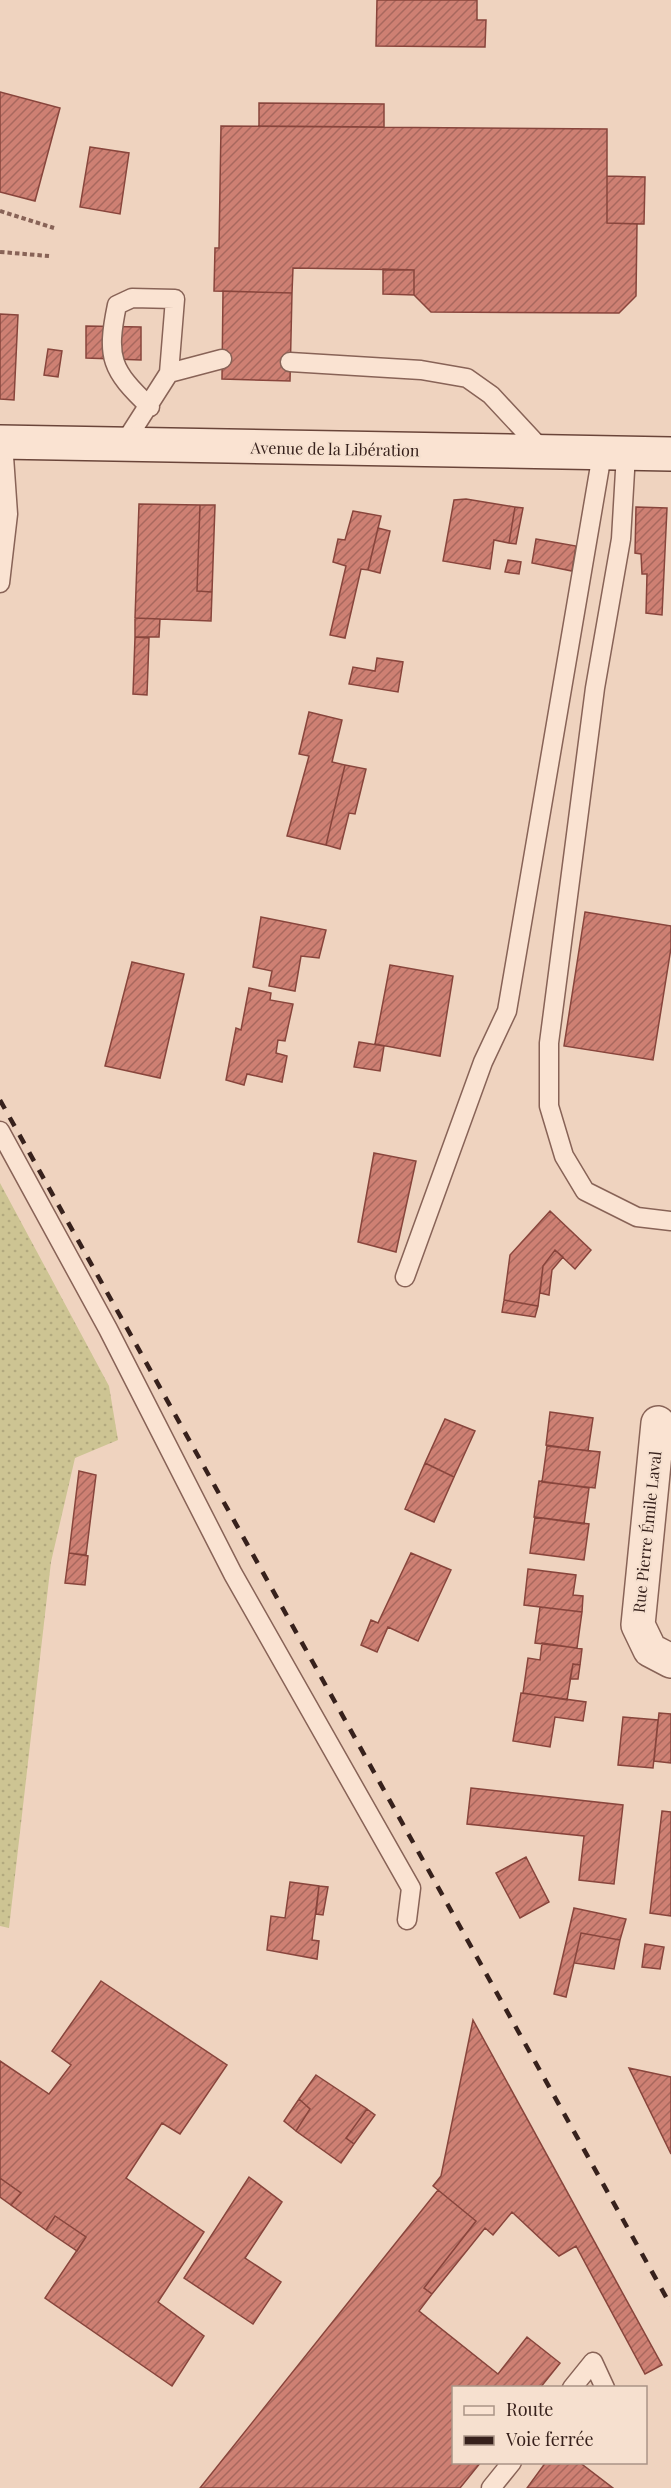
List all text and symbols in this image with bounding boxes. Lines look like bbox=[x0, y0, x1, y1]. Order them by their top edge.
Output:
street label: Avenue de la Libération bbox=[249, 437, 420, 460]
street label: Rue Pierre Émile Laval bbox=[628, 1450, 665, 1614]
legend bbox=[452, 2386, 647, 2464]
text: Route bbox=[506, 2397, 553, 2421]
text: Voie ferrée bbox=[505, 2427, 594, 2451]

